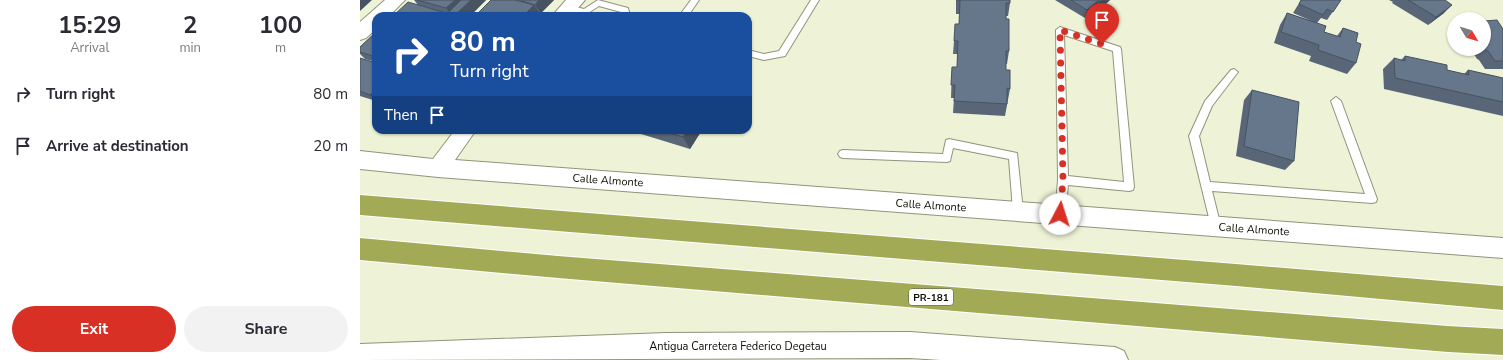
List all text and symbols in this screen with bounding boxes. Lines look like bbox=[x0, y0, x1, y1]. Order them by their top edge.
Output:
pin bbox=[1085, 3, 1119, 44]
text: 15:29 bbox=[58, 9, 121, 41]
text: 2 bbox=[183, 9, 197, 41]
text: 100 bbox=[259, 9, 302, 41]
icon: arrive bbox=[1091, 9, 1113, 31]
north arrow bbox=[1447, 12, 1491, 56]
map controls bbox=[1447, 12, 1491, 56]
text: 80 m bbox=[450, 23, 516, 61]
icon: right bbox=[384, 28, 436, 80]
text: Arrival bbox=[70, 39, 109, 57]
text: min bbox=[179, 39, 201, 57]
text: m bbox=[275, 39, 286, 57]
text: Turn right bbox=[450, 59, 529, 83]
icon: right bbox=[12, 83, 34, 105]
text: Turn right bbox=[46, 84, 115, 104]
text: 80 m bbox=[313, 84, 348, 104]
icon: arrive bbox=[426, 104, 448, 126]
text: Then bbox=[384, 105, 418, 125]
icon: arrive bbox=[12, 135, 34, 157]
text: Arrive at destination bbox=[46, 136, 189, 156]
text: 20 m bbox=[313, 136, 348, 156]
street label: Calle Almonte bbox=[572, 171, 644, 190]
position arrow bbox=[1039, 193, 1081, 235]
street label: Calle Almonte bbox=[895, 196, 967, 215]
street label: Calle Almonte bbox=[1218, 220, 1290, 239]
road number: PR-181 bbox=[909, 289, 953, 305]
button: Exit bbox=[12, 306, 176, 352]
button: Share bbox=[184, 306, 348, 352]
street label: Antigua Carretera Federico Degetau bbox=[649, 339, 827, 354]

